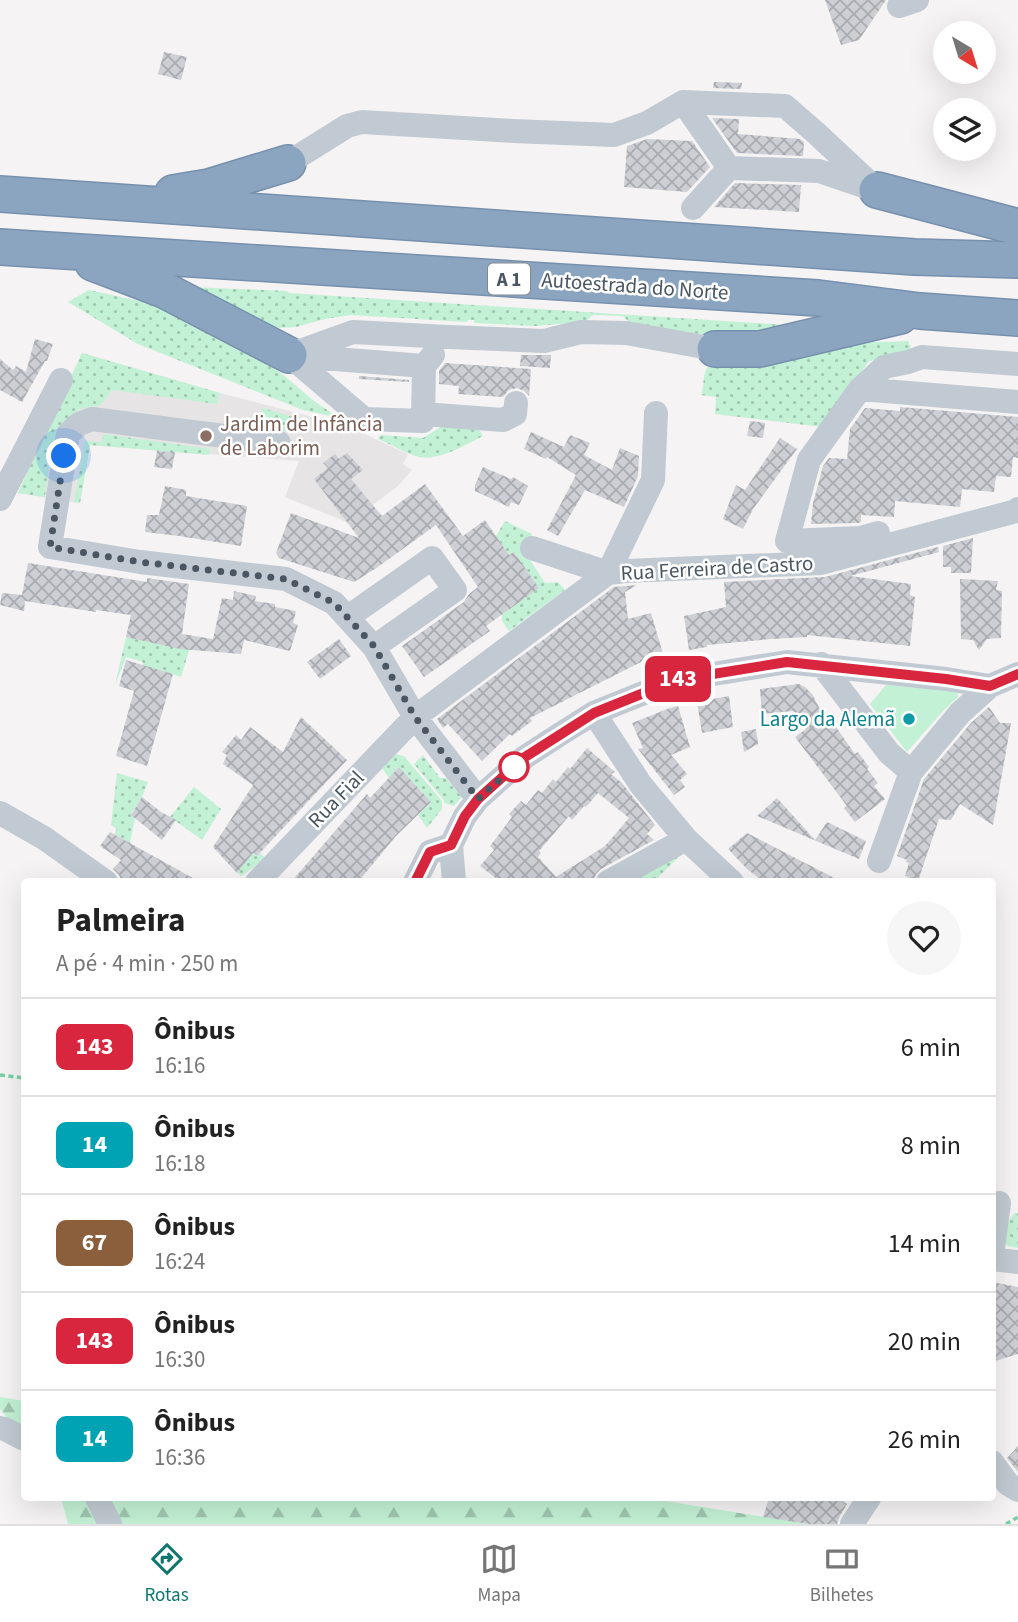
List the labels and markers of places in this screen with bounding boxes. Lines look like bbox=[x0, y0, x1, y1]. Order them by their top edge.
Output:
place label: Jardim de Infância de Laborim bbox=[220, 409, 383, 463]
marker: Jardim de Infância de Laborim bbox=[198, 428, 214, 444]
place label: Largo da Alemã bbox=[760, 704, 895, 734]
marker: Largo da Alemã bbox=[901, 711, 917, 727]
unlabelled marker bbox=[499, 752, 529, 782]

